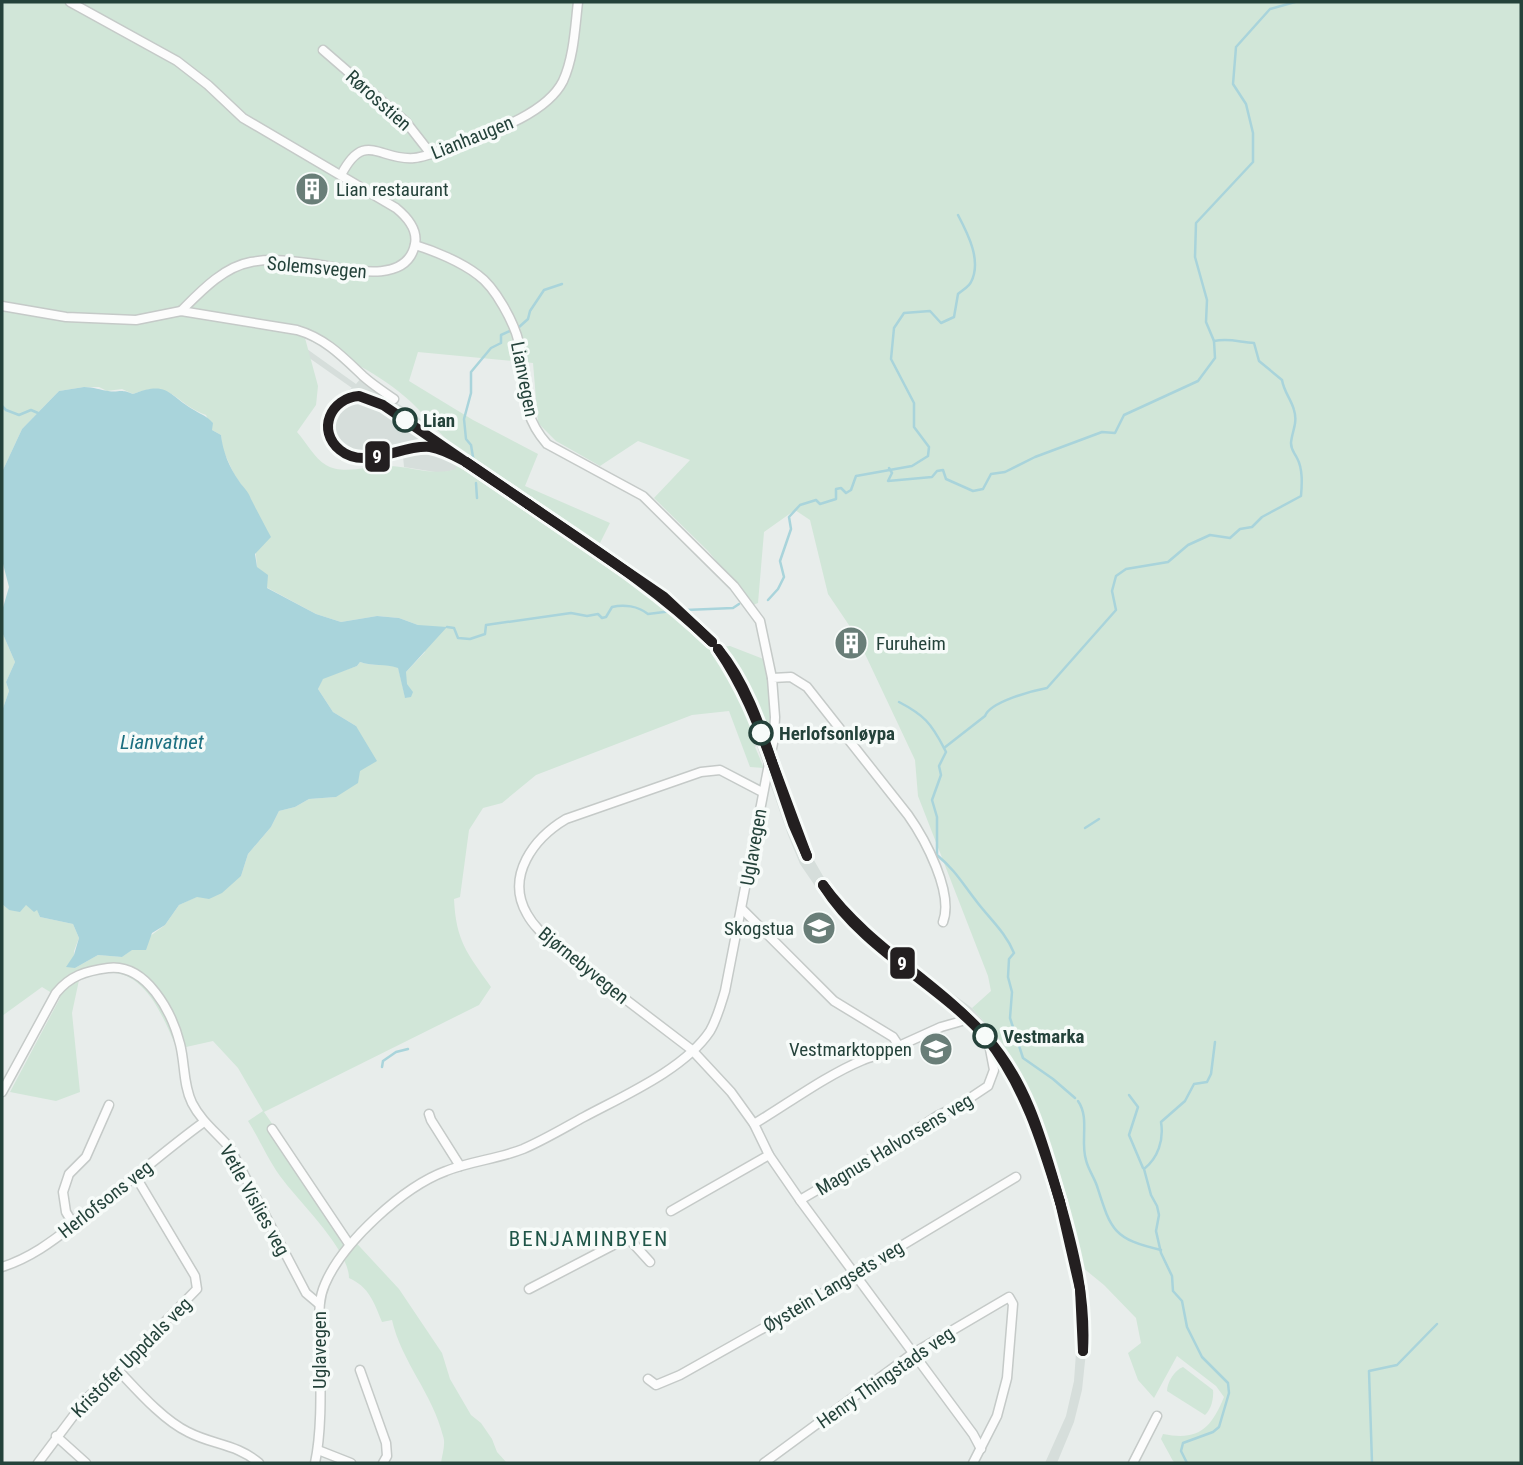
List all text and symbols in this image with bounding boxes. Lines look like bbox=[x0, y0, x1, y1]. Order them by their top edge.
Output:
street label: Rørosstien bbox=[341, 65, 416, 136]
street label: Lianhaugen bbox=[428, 111, 517, 164]
building icon: Lian restaurant bbox=[293, 170, 331, 208]
place label: Lian restaurant bbox=[336, 178, 449, 201]
street label: Solemsvegen bbox=[266, 252, 368, 283]
street label: Lianvegen bbox=[506, 340, 543, 419]
marker: Lian bbox=[393, 408, 417, 432]
place label: Lian bbox=[423, 409, 455, 432]
line badge: 9 bbox=[364, 440, 391, 473]
text: 9 bbox=[372, 445, 382, 468]
building icon: Furuheim bbox=[832, 624, 870, 662]
place label: Furuheim bbox=[876, 632, 946, 655]
marker: Herlofsonløypa bbox=[749, 721, 773, 745]
place label: Herlofsonløypa bbox=[779, 722, 895, 745]
water label: Lianvatnet bbox=[120, 730, 205, 754]
street label: Uglavegen bbox=[735, 807, 772, 887]
school or university icon: Skogstua bbox=[800, 909, 838, 947]
place label: Skogstua bbox=[724, 917, 794, 940]
street label: Bjørnebyvegen bbox=[534, 922, 634, 1009]
line badge: 9 bbox=[889, 946, 916, 980]
text: 9 bbox=[897, 952, 907, 975]
marker: Vestmarka bbox=[973, 1024, 997, 1048]
place label: Vestmarka bbox=[1003, 1025, 1085, 1048]
school or university icon: Vestmarktoppen bbox=[917, 1030, 955, 1068]
place label: Vestmarktoppen bbox=[789, 1038, 912, 1061]
street label: Magnus Halvorsens veg bbox=[812, 1089, 977, 1200]
street label: Vetle Vislies veg bbox=[215, 1141, 294, 1260]
street label: Herlofsons veg bbox=[54, 1156, 157, 1243]
district label: BENJAMINBYEN bbox=[509, 1227, 669, 1251]
street label: Øystein Langsets veg bbox=[759, 1235, 908, 1337]
street label: Kristofer Uppdals veg bbox=[66, 1292, 196, 1422]
street label: Uglavegen bbox=[308, 1311, 331, 1389]
street label: Henry Thingstads veg bbox=[812, 1322, 958, 1433]

